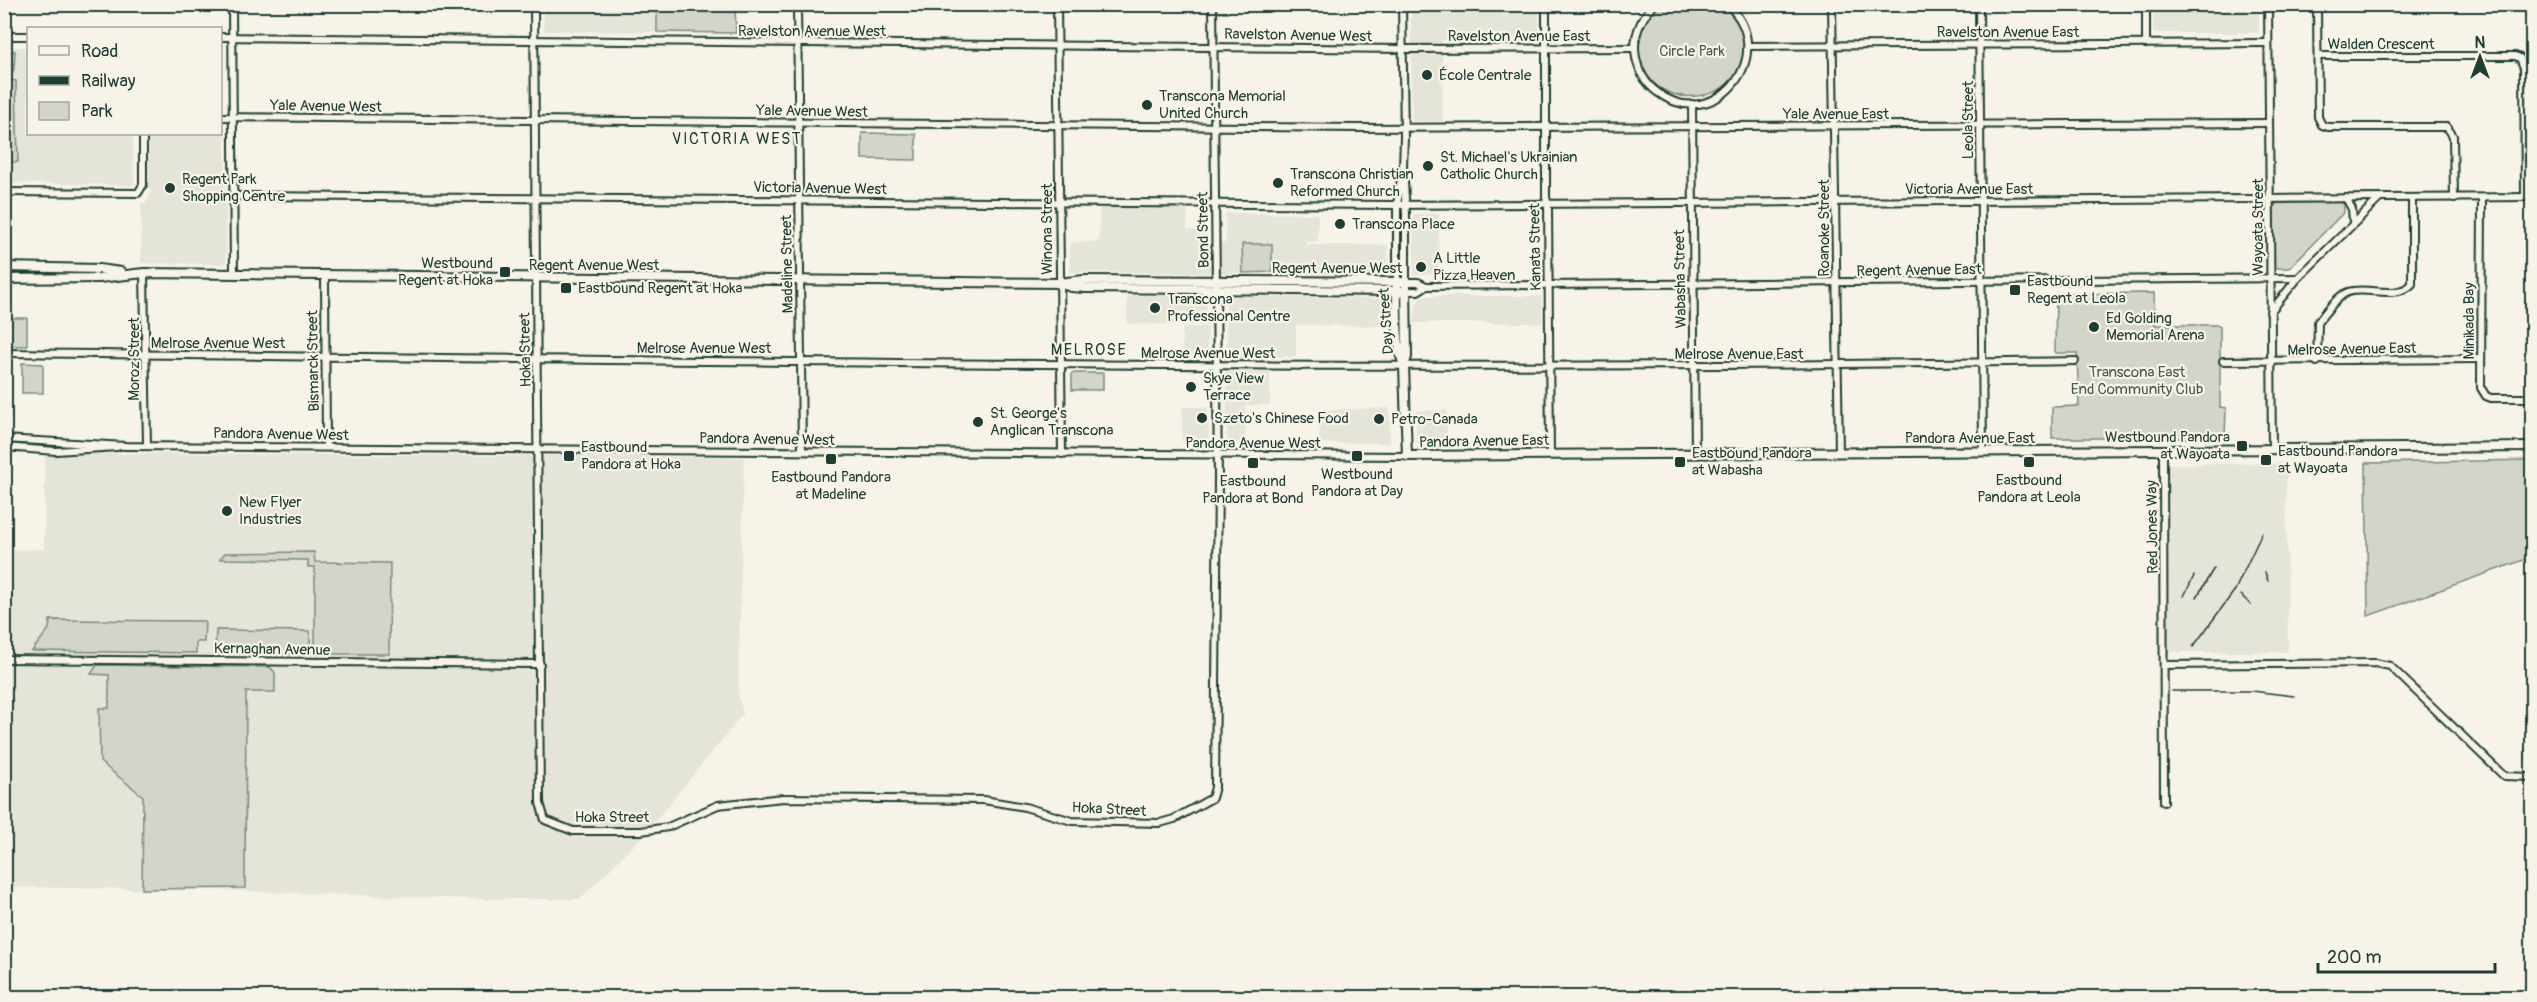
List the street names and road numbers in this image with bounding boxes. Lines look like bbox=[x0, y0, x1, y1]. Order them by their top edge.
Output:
street label: Ravelston Avenue West bbox=[738, 22, 887, 41]
street label: Ravelston Avenue East bbox=[1937, 23, 2080, 42]
street label: Ravelston Avenue West bbox=[1224, 25, 1373, 46]
street label: Ravelston Avenue East bbox=[1448, 27, 1591, 46]
street label: Walden Crescent bbox=[2327, 35, 2436, 54]
street label: Leola Street bbox=[1959, 80, 1978, 159]
street label: Yale Avenue West bbox=[269, 96, 383, 117]
street label: Yale Avenue West bbox=[755, 101, 869, 122]
street label: Yale Avenue East bbox=[1782, 105, 1890, 124]
street label: Wayoata Street bbox=[2249, 177, 2268, 276]
street label: Victoria Avenue West bbox=[753, 178, 888, 199]
street label: Roanoke Street bbox=[1815, 178, 1834, 277]
street label: Victoria Avenue East bbox=[1905, 180, 2034, 199]
street label: Winona Street bbox=[1038, 182, 1057, 275]
street label: Bond Street bbox=[1193, 191, 1214, 268]
street label: Kanata Street bbox=[1525, 202, 1546, 291]
street label: Madeline Street bbox=[777, 214, 798, 313]
street label: Wabasha Street bbox=[1670, 228, 1691, 329]
street label: Regent Avenue West bbox=[529, 256, 660, 275]
street label: Regent Avenue West bbox=[1272, 259, 1403, 278]
street label: Regent Avenue East bbox=[1856, 260, 1983, 281]
street label: Minikada Bay bbox=[2460, 282, 2479, 360]
street label: Day Street bbox=[1375, 286, 1398, 355]
street label: Bismarck Street bbox=[303, 309, 324, 412]
street label: Hoka Street bbox=[515, 312, 536, 388]
street label: Moroz Street bbox=[125, 316, 144, 401]
street label: Melrose Avenue West bbox=[151, 334, 286, 353]
street label: Melrose Avenue West bbox=[637, 339, 772, 358]
street label: Melrose Avenue East bbox=[2287, 339, 2418, 360]
street label: Melrose Avenue West bbox=[1141, 344, 1276, 363]
street label: Melrose Avenue East bbox=[1674, 345, 1805, 364]
street label: Pandora Avenue West bbox=[213, 424, 350, 445]
street label: Pandora Avenue West bbox=[699, 429, 836, 450]
street label: Pandora Avenue East bbox=[1905, 429, 2036, 448]
street label: Pandora Avenue East bbox=[1419, 431, 1550, 452]
street label: Pandora Avenue West bbox=[1185, 434, 1322, 453]
street label: Red Jones Way bbox=[2142, 479, 2163, 574]
street label: Kernaghan Avenue bbox=[214, 639, 331, 660]
street label: Hoka Street bbox=[1071, 798, 1148, 821]
street label: Hoka Street bbox=[575, 808, 650, 827]

